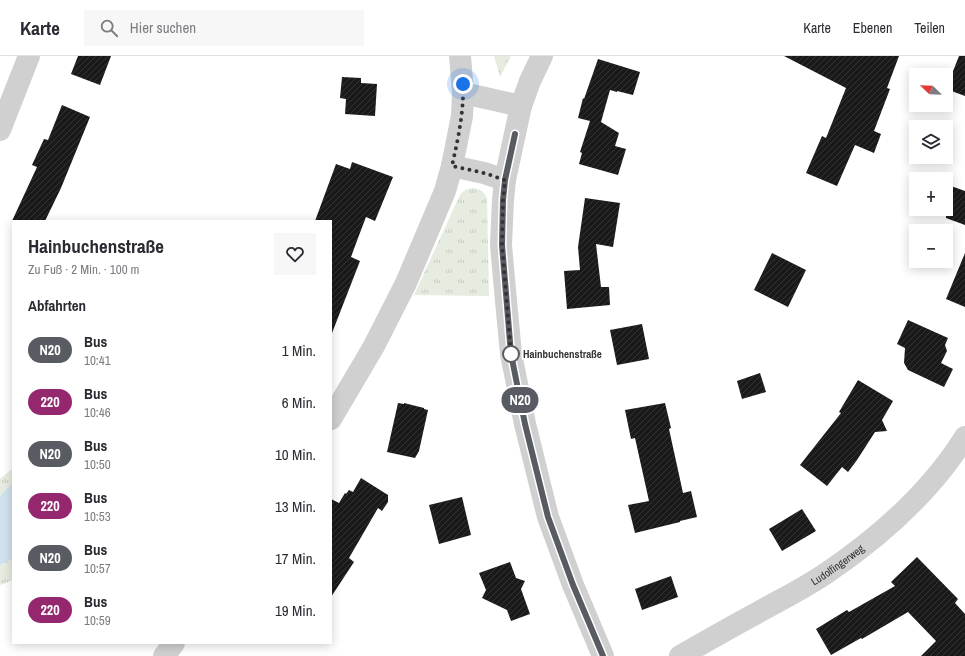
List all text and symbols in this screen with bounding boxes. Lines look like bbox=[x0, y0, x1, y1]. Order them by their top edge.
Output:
search box bbox=[84, 10, 364, 46]
text: Karte bbox=[20, 15, 60, 41]
icon: search bbox=[98, 17, 120, 39]
text: Hier suchen bbox=[130, 17, 196, 38]
text: Karte bbox=[803, 19, 831, 37]
text: Ebenen bbox=[853, 19, 892, 37]
text: Teilen bbox=[914, 19, 945, 37]
north arrow bbox=[909, 68, 953, 112]
map controls bbox=[909, 68, 953, 268]
your location bbox=[453, 74, 473, 94]
button: layers bbox=[909, 120, 953, 164]
button: + bbox=[909, 172, 953, 216]
button: − bbox=[909, 224, 953, 268]
text: Hainbuchenstraße bbox=[28, 233, 164, 259]
button: heart bbox=[274, 233, 316, 275]
text: Zu Fuß · 2 Min. · 100 m bbox=[28, 261, 139, 278]
text: Abfahrten bbox=[28, 295, 86, 316]
text: Bus bbox=[84, 331, 107, 352]
text: 1 Min. bbox=[282, 340, 316, 361]
text: N20 bbox=[39, 341, 61, 359]
marker: Hainbuchenstraße bbox=[502, 345, 520, 363]
place label: Hainbuchenstraße bbox=[523, 347, 602, 361]
text: 10:41 bbox=[84, 352, 111, 369]
text: Bus bbox=[84, 383, 107, 404]
line badge: N20 bbox=[497, 387, 543, 413]
text: N20 bbox=[509, 391, 531, 409]
text: 6 Min. bbox=[282, 392, 316, 413]
text: 220 bbox=[40, 393, 60, 411]
text: 10:46 bbox=[84, 404, 111, 421]
text: Bus bbox=[84, 435, 107, 456]
text: 10 Min. bbox=[275, 444, 316, 465]
text: N20 bbox=[39, 445, 61, 463]
text: 10:50 bbox=[84, 456, 111, 473]
text: Bus bbox=[84, 487, 107, 508]
text: 13 Min. bbox=[275, 496, 316, 517]
text: 220 bbox=[40, 497, 60, 515]
text: 10:53 bbox=[84, 508, 111, 525]
text: Bus bbox=[84, 539, 107, 560]
street label: Ludolfingerweg bbox=[808, 541, 867, 588]
text: 17 Min. bbox=[275, 548, 316, 569]
text: N20 bbox=[39, 549, 61, 567]
text: 10:57 bbox=[84, 560, 111, 577]
text: Bus bbox=[84, 591, 107, 612]
text: 19 Min. bbox=[275, 600, 316, 621]
text: 220 bbox=[40, 601, 60, 619]
text: 10:59 bbox=[84, 612, 111, 629]

